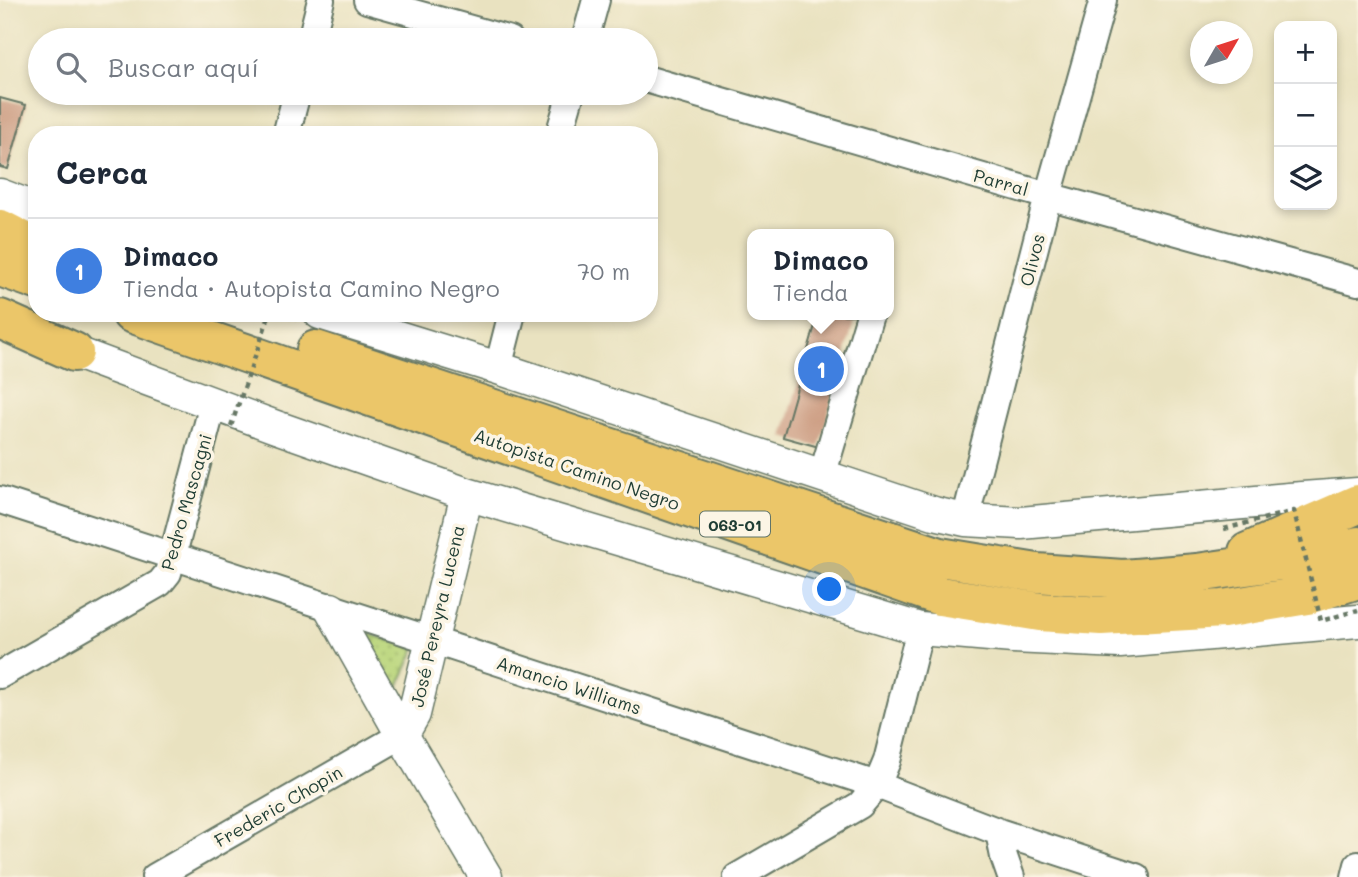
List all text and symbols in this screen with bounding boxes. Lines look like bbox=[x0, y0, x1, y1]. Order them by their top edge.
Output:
north arrow bbox=[1190, 21, 1253, 84]
map controls bbox=[1274, 21, 1337, 210]
button: + bbox=[1274, 21, 1337, 84]
search box bbox=[28, 28, 658, 105]
icon: search bbox=[52, 48, 90, 86]
text: Buscar aquí bbox=[108, 50, 259, 84]
button: − bbox=[1274, 84, 1337, 147]
button: layers bbox=[1274, 147, 1337, 210]
text: Cerca bbox=[56, 152, 148, 192]
street label: Parral bbox=[971, 163, 1031, 201]
popup bbox=[747, 229, 894, 320]
street label: Olivos bbox=[1014, 231, 1050, 289]
text: Dimaco bbox=[123, 239, 218, 273]
text: Dimaco bbox=[773, 243, 868, 277]
text: 1 bbox=[74, 256, 84, 286]
text: 70 m bbox=[577, 256, 630, 286]
text: Tienda · Autopista Camino Negro bbox=[123, 273, 500, 303]
text: Tienda bbox=[773, 277, 849, 307]
pin: 1 bbox=[798, 343, 844, 395]
street label: Autopista Camino Negro bbox=[471, 422, 683, 516]
street label: Pedro Mascagni bbox=[155, 431, 217, 573]
road number: 063-01 bbox=[700, 512, 770, 537]
street label: José Pereyra Lucena bbox=[404, 523, 470, 709]
your location bbox=[812, 572, 846, 606]
street label: Amancio Williams bbox=[494, 650, 644, 720]
street label: Frederic Chopin bbox=[210, 760, 346, 852]

